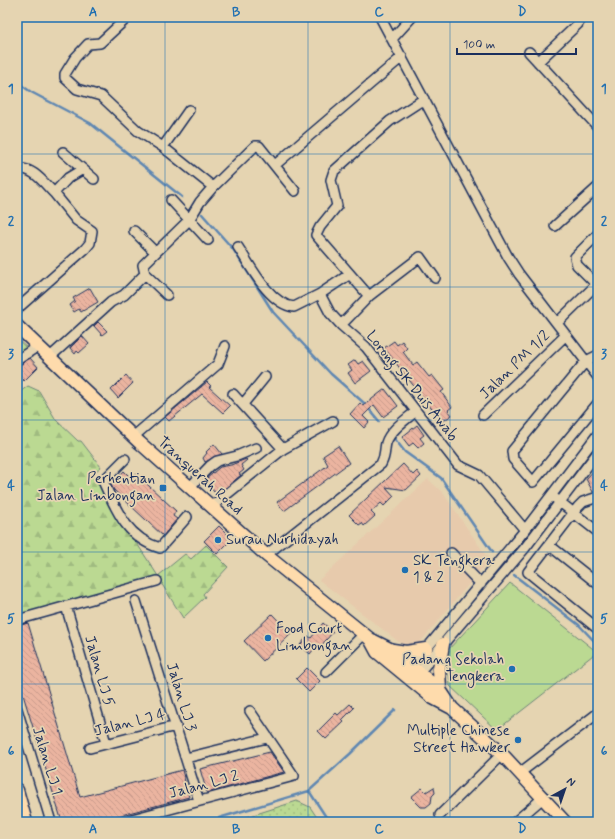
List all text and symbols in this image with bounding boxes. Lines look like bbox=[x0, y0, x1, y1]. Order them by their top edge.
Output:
text: A bbox=[89, 4, 97, 21]
text: B bbox=[232, 4, 241, 21]
text: C bbox=[374, 4, 384, 21]
text: D bbox=[518, 4, 527, 21]
scale bar bbox=[457, 30, 576, 56]
text: 100 m bbox=[463, 37, 495, 53]
text: 1 bbox=[8, 81, 14, 98]
text: 1 bbox=[601, 81, 607, 98]
text: 2 bbox=[8, 213, 15, 230]
text: 2 bbox=[601, 213, 608, 230]
street label: Jalan PM 1/2 bbox=[475, 326, 555, 404]
street label: Lorong SK Duis Awab bbox=[361, 327, 463, 446]
text: 3 bbox=[8, 346, 14, 363]
text: 3 bbox=[601, 346, 607, 363]
street label: Tranquerah Road bbox=[153, 432, 247, 520]
place label: Perhentian Jalan Limbongan bbox=[37, 469, 155, 507]
text: 4 bbox=[7, 478, 15, 495]
text: 4 bbox=[600, 478, 608, 495]
marker: Perhentian Jalan Limbongan bbox=[158, 483, 168, 493]
place label: Surau Nurhidayah bbox=[226, 530, 339, 550]
marker: Surau Nurhidayah bbox=[213, 535, 223, 545]
place label: SK Tengkera 1 & 2 bbox=[413, 551, 495, 588]
marker: SK Tengkera 1 & 2 bbox=[400, 565, 410, 575]
text: 5 bbox=[7, 611, 15, 628]
text: 5 bbox=[600, 611, 608, 628]
place label: Food Court Limbongan bbox=[276, 619, 353, 657]
street label: Jalan LJ 5 bbox=[79, 633, 119, 709]
marker: Food Court Limbongan bbox=[263, 633, 273, 643]
place label: Padang Sekolah Tengkera bbox=[402, 650, 505, 688]
street label: Jalan LJ 3 bbox=[161, 660, 201, 734]
marker: Padang Sekolah Tengkera bbox=[507, 664, 517, 674]
street label: Jalan LJ 4 bbox=[92, 704, 168, 741]
place label: Multiple Chinese Street Hawker bbox=[407, 721, 511, 758]
street label: Jalan LJ 1 bbox=[27, 724, 67, 798]
marker: Multiple Chinese Street Hawker bbox=[513, 735, 523, 745]
text: 6 bbox=[8, 743, 15, 760]
text: 6 bbox=[601, 743, 608, 760]
street label: Jalan LJ 2 bbox=[167, 766, 241, 804]
north arrow bbox=[545, 769, 585, 809]
text: N bbox=[563, 774, 578, 790]
text: A bbox=[89, 821, 97, 838]
text: B bbox=[232, 821, 241, 838]
text: C bbox=[374, 821, 384, 838]
text: D bbox=[518, 821, 527, 838]

